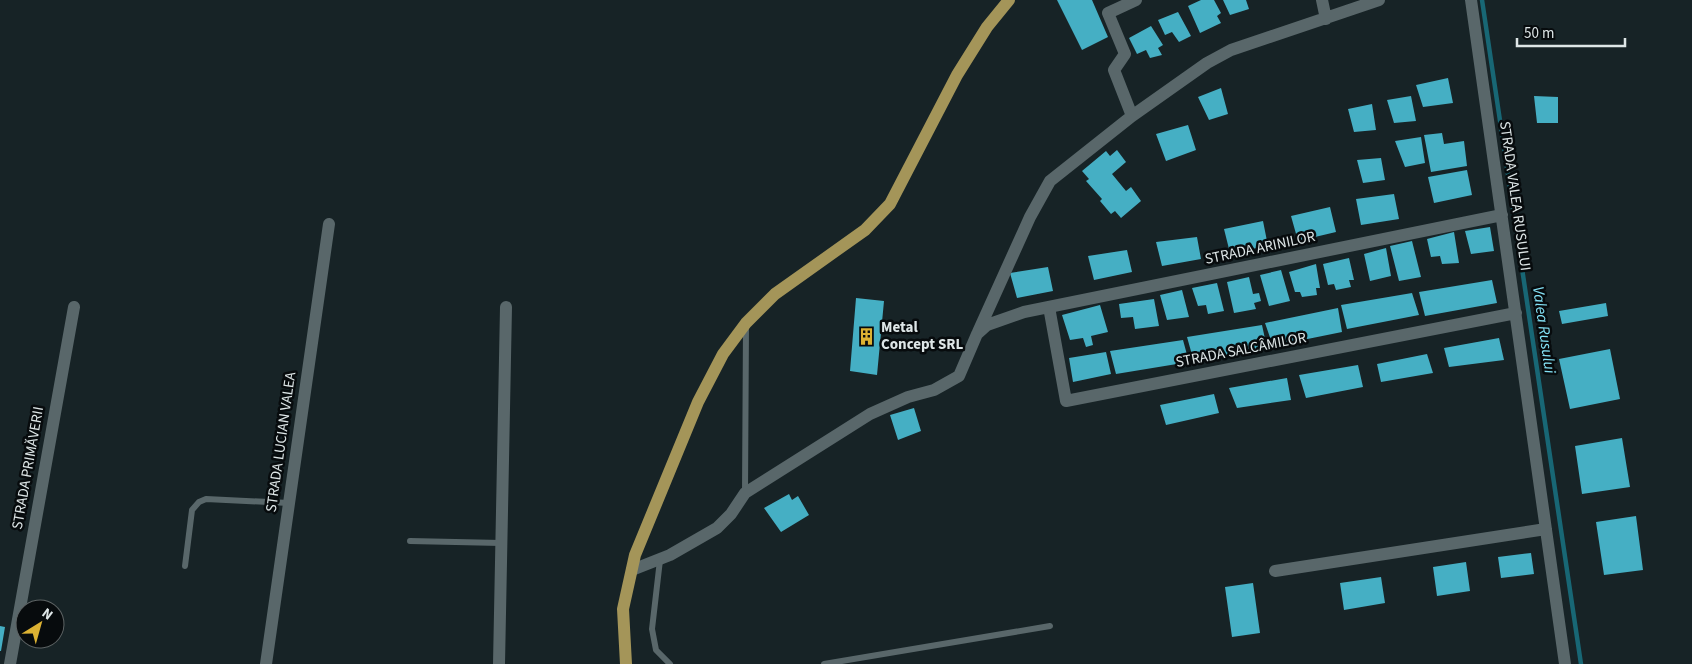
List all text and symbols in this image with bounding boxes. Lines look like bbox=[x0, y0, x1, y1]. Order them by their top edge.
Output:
scale bar bbox=[1517, 15, 1624, 47]
text: 50 m bbox=[1524, 23, 1554, 44]
street label: STRADA VALEA RUSULUI bbox=[1494, 120, 1536, 272]
street label: STRADA ARINILOR bbox=[1203, 226, 1318, 270]
water label: Valea Rusului bbox=[1527, 285, 1561, 375]
place label: Metal Concept SRL bbox=[881, 317, 963, 355]
building icon: Metal Concept SRL bbox=[857, 326, 877, 346]
street label: STRADA SALCÂMILOR bbox=[1174, 327, 1309, 373]
street label: STRADA LUCIAN VALEA bbox=[261, 370, 301, 514]
street label: STRADA PRIMĂVERII bbox=[7, 405, 49, 531]
north arrow bbox=[15, 599, 65, 649]
text: N bbox=[37, 604, 57, 625]

